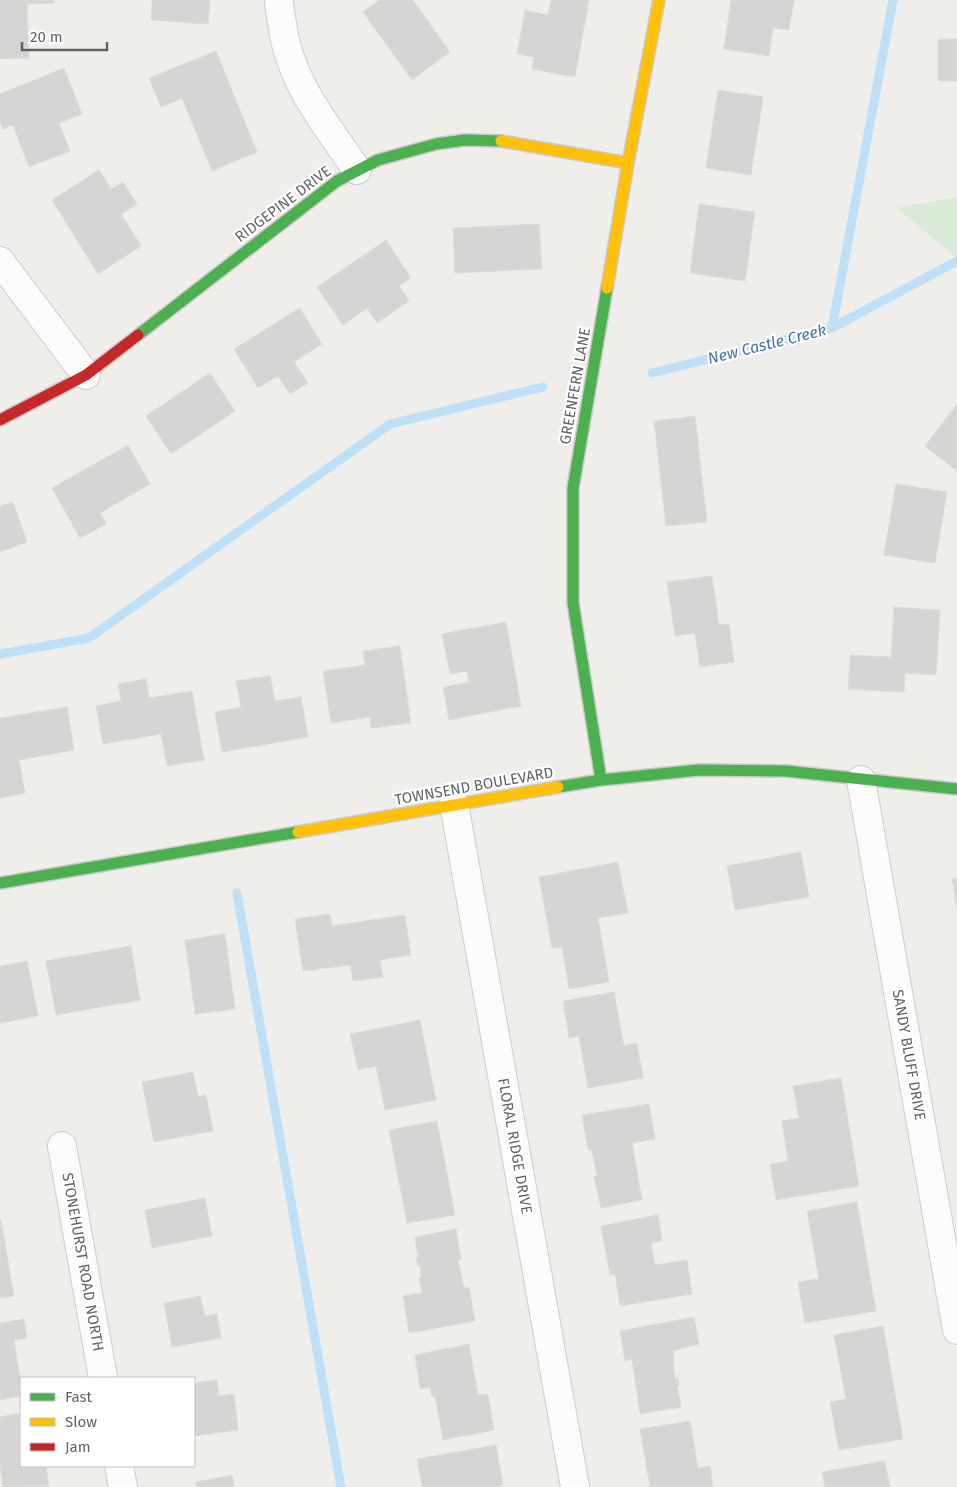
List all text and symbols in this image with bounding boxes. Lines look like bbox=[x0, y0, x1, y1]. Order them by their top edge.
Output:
scale bar bbox=[22, 20, 108, 52]
text: 20 m bbox=[30, 28, 63, 46]
street label: RIDGEPINE DRIVE bbox=[231, 162, 335, 246]
water label: New Castle Creek bbox=[706, 320, 829, 368]
street label: GREENFERN LANE bbox=[556, 326, 594, 446]
street label: TOWNSEND BOULEVARD bbox=[393, 763, 555, 809]
street label: SANDY BLUFF DRIVE bbox=[889, 988, 929, 1122]
street label: FLORAL RIDGE DRIVE bbox=[494, 1077, 536, 1215]
street label: STONEHURST ROAD NORTH bbox=[58, 1171, 108, 1353]
legend bbox=[20, 1377, 195, 1467]
text: Fast bbox=[65, 1388, 92, 1406]
text: Slow bbox=[65, 1413, 97, 1431]
text: Jam bbox=[65, 1438, 91, 1456]

